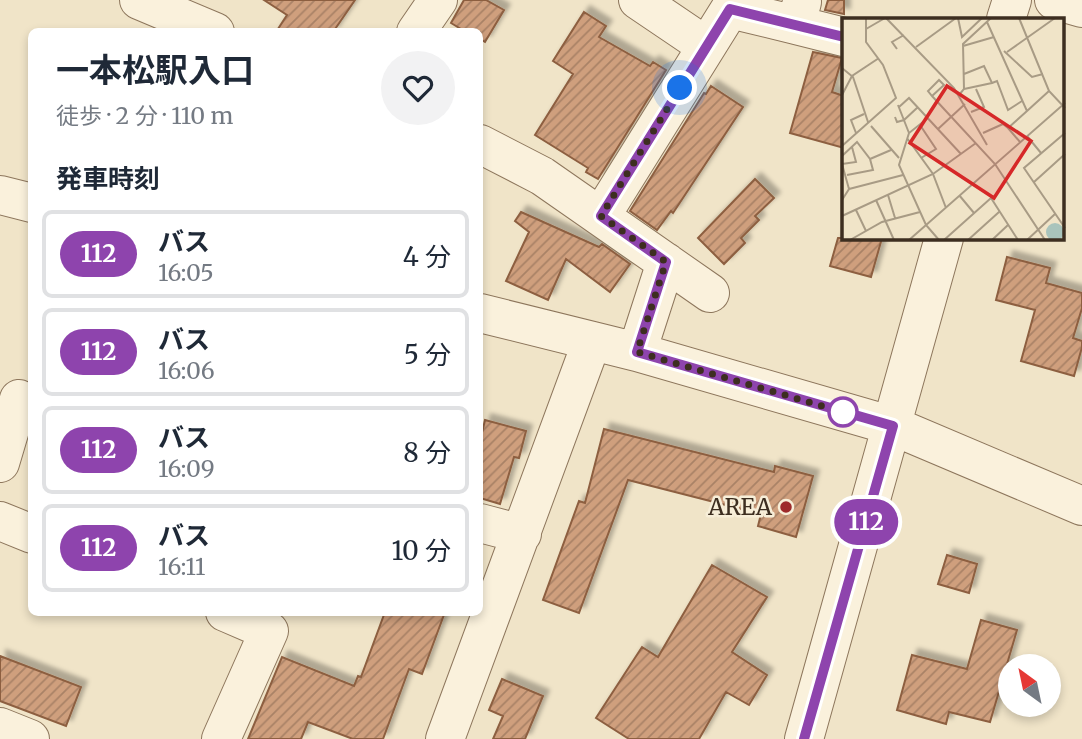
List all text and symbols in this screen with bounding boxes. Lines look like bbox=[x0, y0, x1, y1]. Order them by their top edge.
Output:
inset map bbox=[842, 18, 1064, 240]
text: 一本松駅入口 bbox=[56, 50, 254, 91]
button: heart bbox=[381, 51, 455, 125]
your location bbox=[662, 70, 697, 105]
text: 徒歩 · 2 分 · 110 m bbox=[56, 101, 233, 130]
text: 発車時刻 bbox=[56, 162, 160, 195]
text: バス bbox=[158, 225, 210, 258]
text: 112 bbox=[81, 238, 116, 269]
text: 4 分 bbox=[403, 240, 451, 273]
text: 16:05 bbox=[158, 258, 214, 287]
text: バス bbox=[158, 323, 210, 356]
text: 112 bbox=[81, 336, 116, 367]
text: 5 分 bbox=[404, 338, 451, 371]
text: 16:06 bbox=[158, 356, 215, 385]
unlabelled marker bbox=[828, 397, 858, 427]
text: バス bbox=[158, 421, 210, 454]
text: 112 bbox=[81, 434, 116, 465]
text: 8 分 bbox=[403, 436, 451, 469]
text: 16:09 bbox=[158, 454, 215, 483]
place label: AREA bbox=[707, 492, 773, 521]
marker: AREA bbox=[778, 499, 794, 515]
line badge: 112 bbox=[826, 499, 906, 545]
text: 112 bbox=[848, 506, 884, 537]
text: バス bbox=[158, 519, 210, 552]
text: 112 bbox=[81, 532, 116, 563]
text: 10 分 bbox=[391, 534, 451, 567]
text: 16:11 bbox=[158, 552, 206, 581]
north arrow bbox=[998, 654, 1060, 718]
map controls bbox=[998, 654, 1061, 717]

